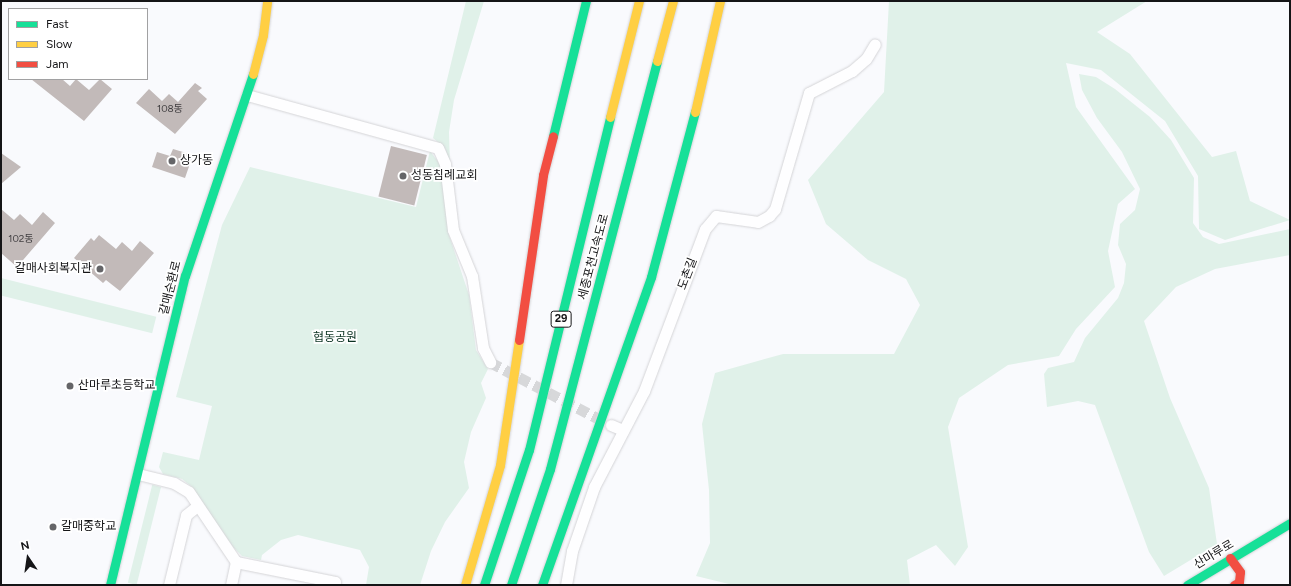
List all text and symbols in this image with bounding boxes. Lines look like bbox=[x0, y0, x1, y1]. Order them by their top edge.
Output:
legend bbox=[8, 8, 148, 80]
text: Fast bbox=[46, 17, 69, 31]
text: Slow bbox=[46, 37, 72, 51]
text: Jam bbox=[46, 57, 69, 71]
house number: 108동 bbox=[157, 103, 183, 115]
place label: 상가동 bbox=[180, 154, 213, 168]
marker: 상가동 bbox=[167, 156, 177, 166]
place label: 성동침례교회 bbox=[411, 169, 477, 183]
marker: 성동침례교회 bbox=[398, 171, 408, 181]
street label: 세종포천고속도로 bbox=[576, 212, 612, 302]
house number: 102동 bbox=[8, 233, 34, 245]
street label: 도촌길 bbox=[675, 256, 701, 292]
street label: 갈매순환로 bbox=[157, 259, 185, 317]
place label: 갈매사회복지관 bbox=[15, 262, 92, 276]
marker: 갈매사회복지관 bbox=[95, 264, 105, 274]
road number: 29 bbox=[550, 310, 572, 328]
park label: 협동공원 bbox=[313, 331, 357, 345]
place label: 산마루초등학교 bbox=[78, 379, 155, 393]
marker: 산마루초등학교 bbox=[65, 381, 75, 391]
place label: 갈매중학교 bbox=[61, 520, 116, 534]
marker: 갈매중학교 bbox=[48, 522, 58, 532]
street label: 산마루로 bbox=[1191, 537, 1237, 573]
north arrow bbox=[8, 538, 48, 578]
text: N bbox=[20, 539, 31, 553]

